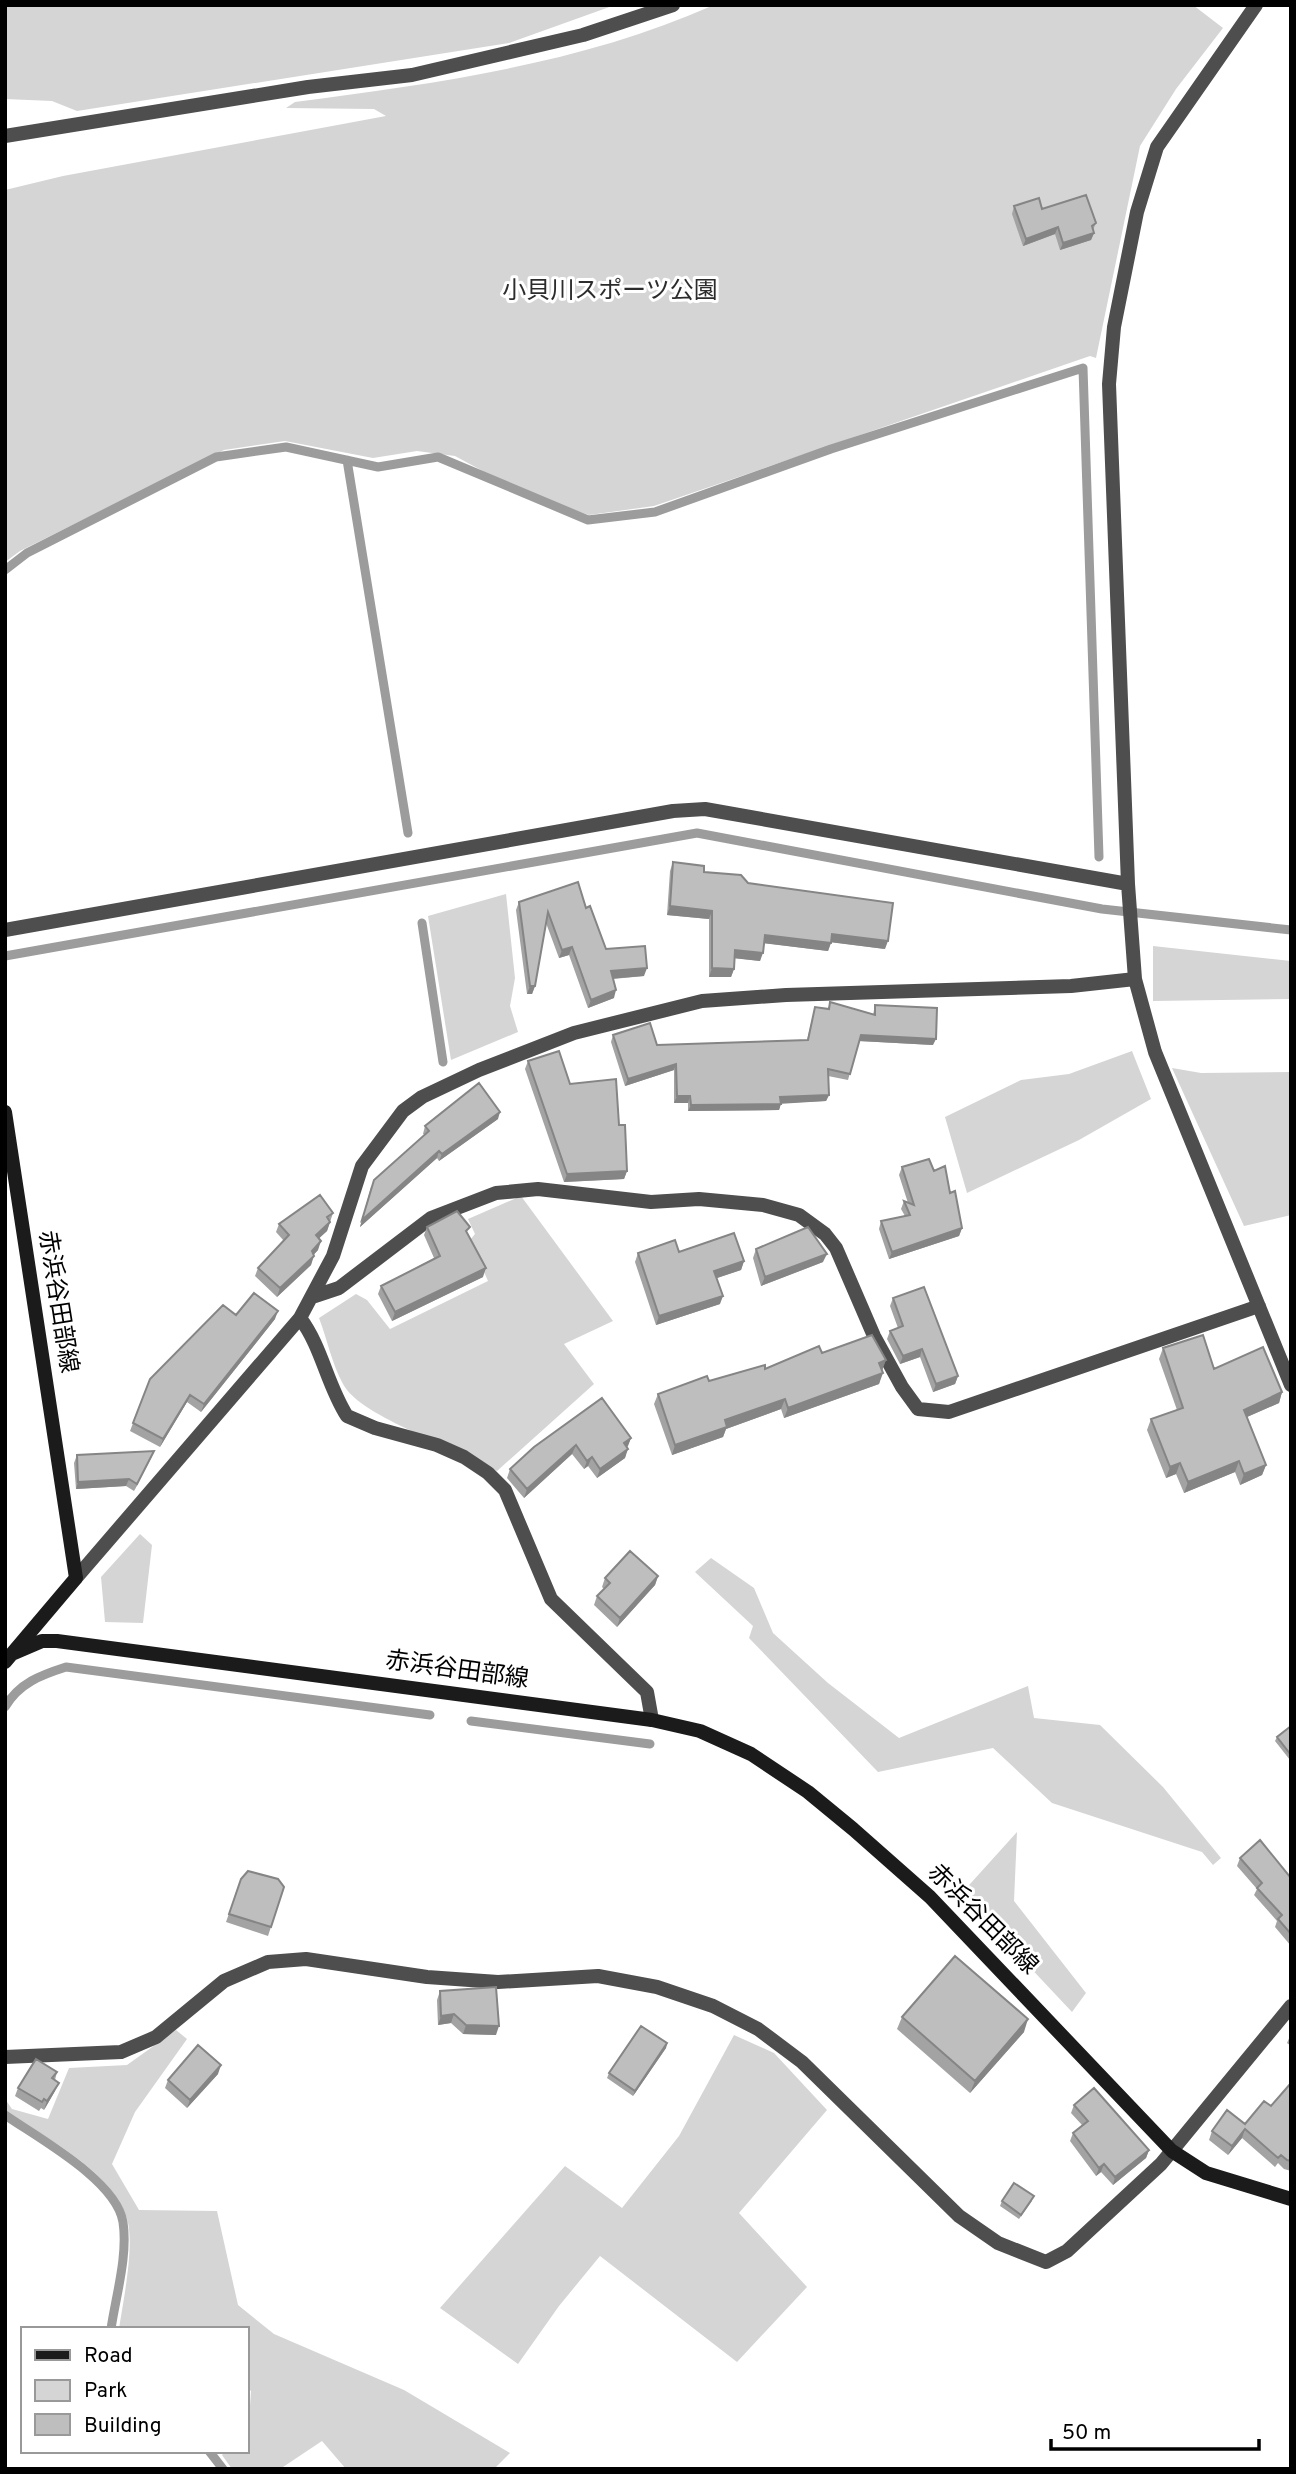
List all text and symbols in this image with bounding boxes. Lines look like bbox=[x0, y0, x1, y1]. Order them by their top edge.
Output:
park label: 小貝川スポーツ公園 bbox=[502, 277, 718, 307]
street label: 赤浜谷田部線 bbox=[31, 1229, 83, 1375]
street label: 赤浜谷田部線 bbox=[384, 1646, 530, 1696]
street label: 赤浜谷田部線 bbox=[920, 1858, 1044, 1982]
legend bbox=[21, 2327, 248, 2453]
text: Road bbox=[84, 2343, 133, 2370]
text: Park bbox=[84, 2378, 127, 2405]
scale bar bbox=[1051, 2408, 1259, 2452]
text: Building bbox=[84, 2413, 162, 2440]
text: 50 m bbox=[1062, 2420, 1111, 2447]

